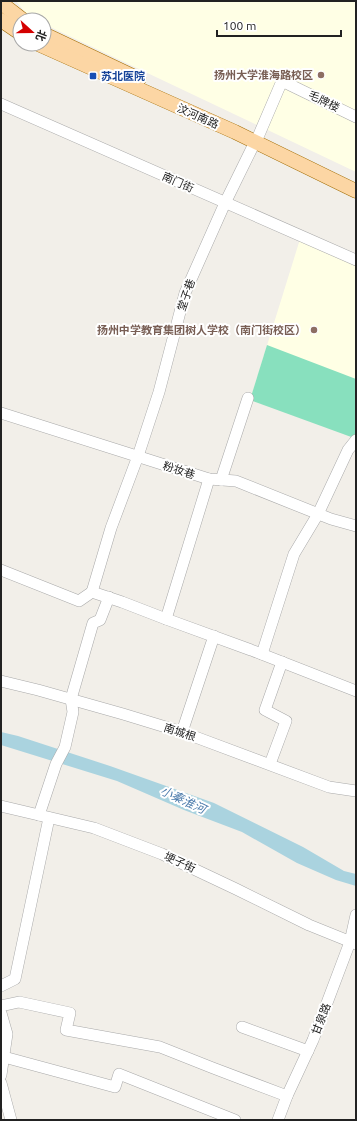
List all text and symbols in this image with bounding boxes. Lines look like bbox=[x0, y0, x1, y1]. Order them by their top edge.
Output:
north arrow bbox=[12, 12, 52, 52]
scale bar bbox=[217, 12, 341, 38]
text: 100 m bbox=[223, 19, 256, 32]
text: 北 bbox=[34, 28, 49, 43]
place label: 扬州大学淮海路校区 bbox=[214, 69, 313, 81]
place label: 苏北医院 bbox=[101, 70, 145, 82]
marker: 扬州大学淮海路校区 bbox=[316, 70, 326, 80]
marker: 苏北医院 bbox=[88, 71, 98, 81]
street label: 毛牌楼 bbox=[307, 88, 341, 114]
street label: 汶河南路 bbox=[175, 102, 221, 130]
street label: 南门街 bbox=[160, 170, 196, 194]
street label: 堂子巷 bbox=[175, 277, 197, 313]
place label: 扬州中学教育集团树人学校（南门街校区） bbox=[97, 324, 306, 336]
marker: 扬州中学教育集团树人学校（南门街校区） bbox=[309, 325, 319, 335]
street label: 粉妆巷 bbox=[161, 459, 197, 481]
street label: 南城根 bbox=[162, 721, 198, 743]
water label: 小秦淮河 bbox=[159, 784, 210, 816]
street label: 埂子街 bbox=[163, 850, 197, 874]
street label: 甘泉路 bbox=[309, 1001, 333, 1037]

